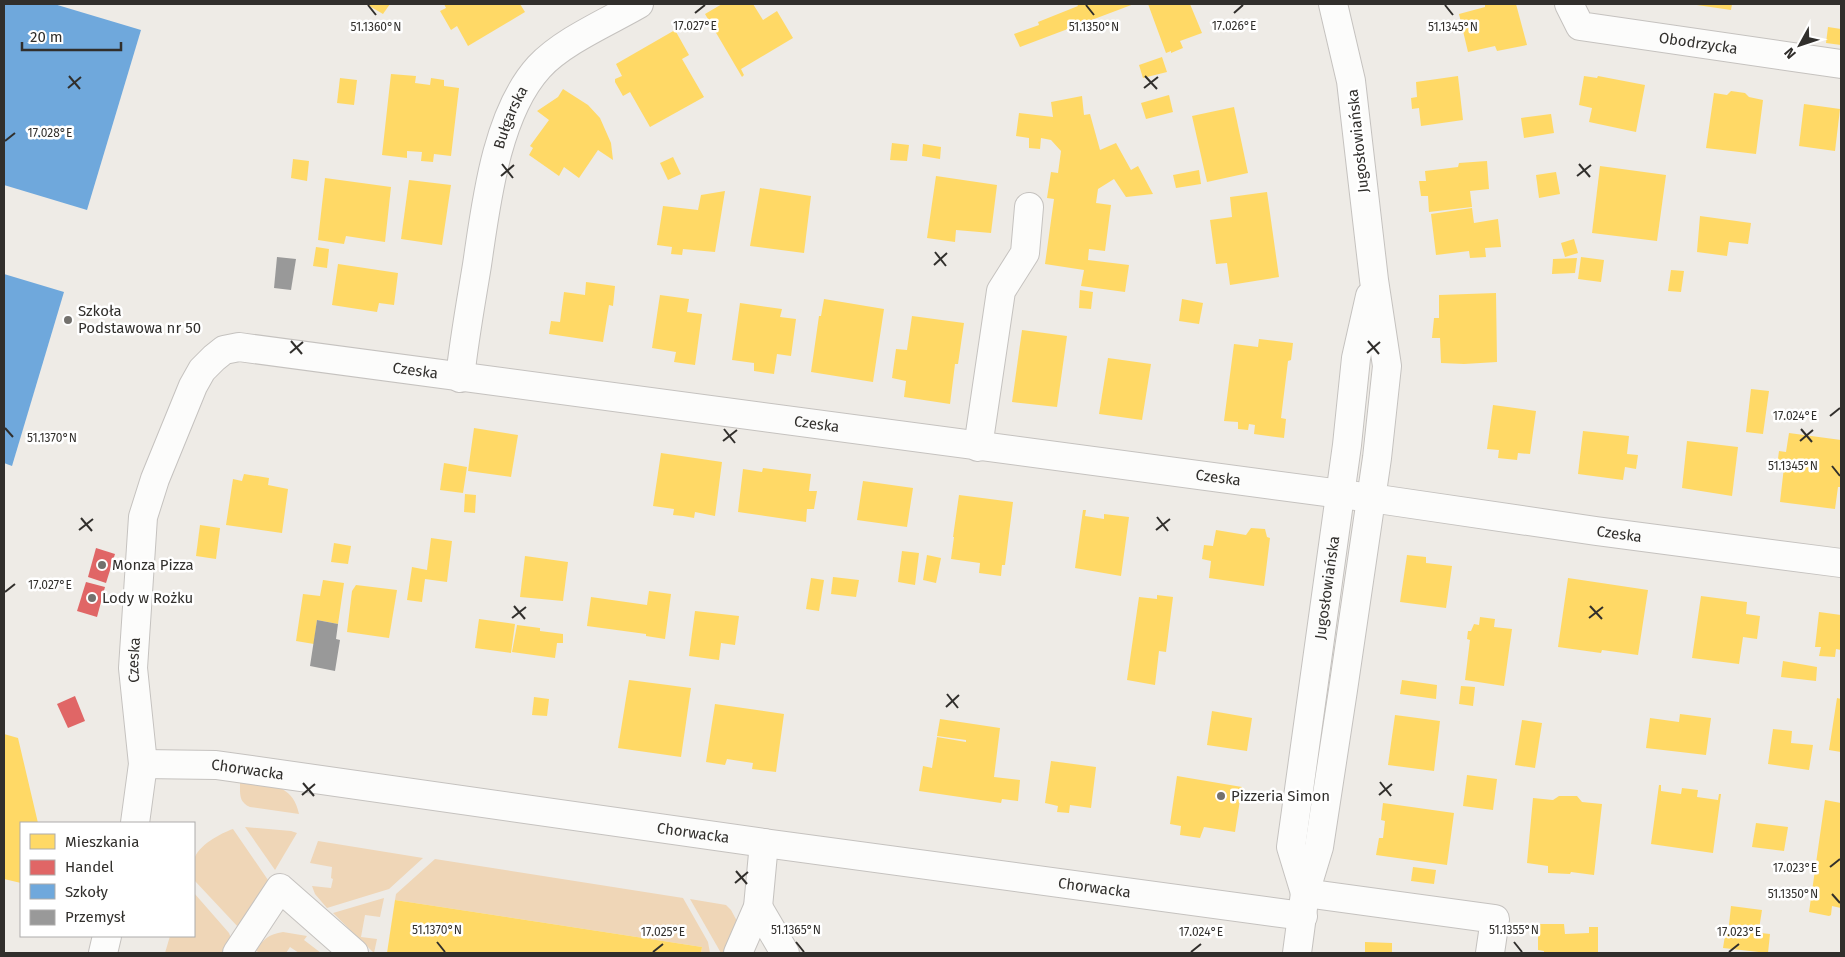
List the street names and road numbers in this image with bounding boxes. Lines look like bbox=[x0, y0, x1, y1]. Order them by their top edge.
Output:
street label: Obodrzycka bbox=[1658, 29, 1739, 58]
street label: Bułgarska bbox=[490, 83, 532, 151]
street label: Jugosłowiańska bbox=[1344, 88, 1372, 194]
street label: Czeska bbox=[392, 359, 439, 382]
street label: Czeska bbox=[793, 412, 841, 436]
street label: Czeska bbox=[1194, 466, 1242, 490]
street label: Czeska bbox=[1595, 522, 1643, 546]
street label: Jugosłowiańska bbox=[1311, 535, 1343, 641]
street label: Czeska bbox=[124, 637, 144, 684]
street label: Chorwacka bbox=[211, 756, 285, 784]
street label: Chorwacka bbox=[656, 819, 731, 847]
street label: Chorwacka bbox=[1057, 874, 1132, 902]

